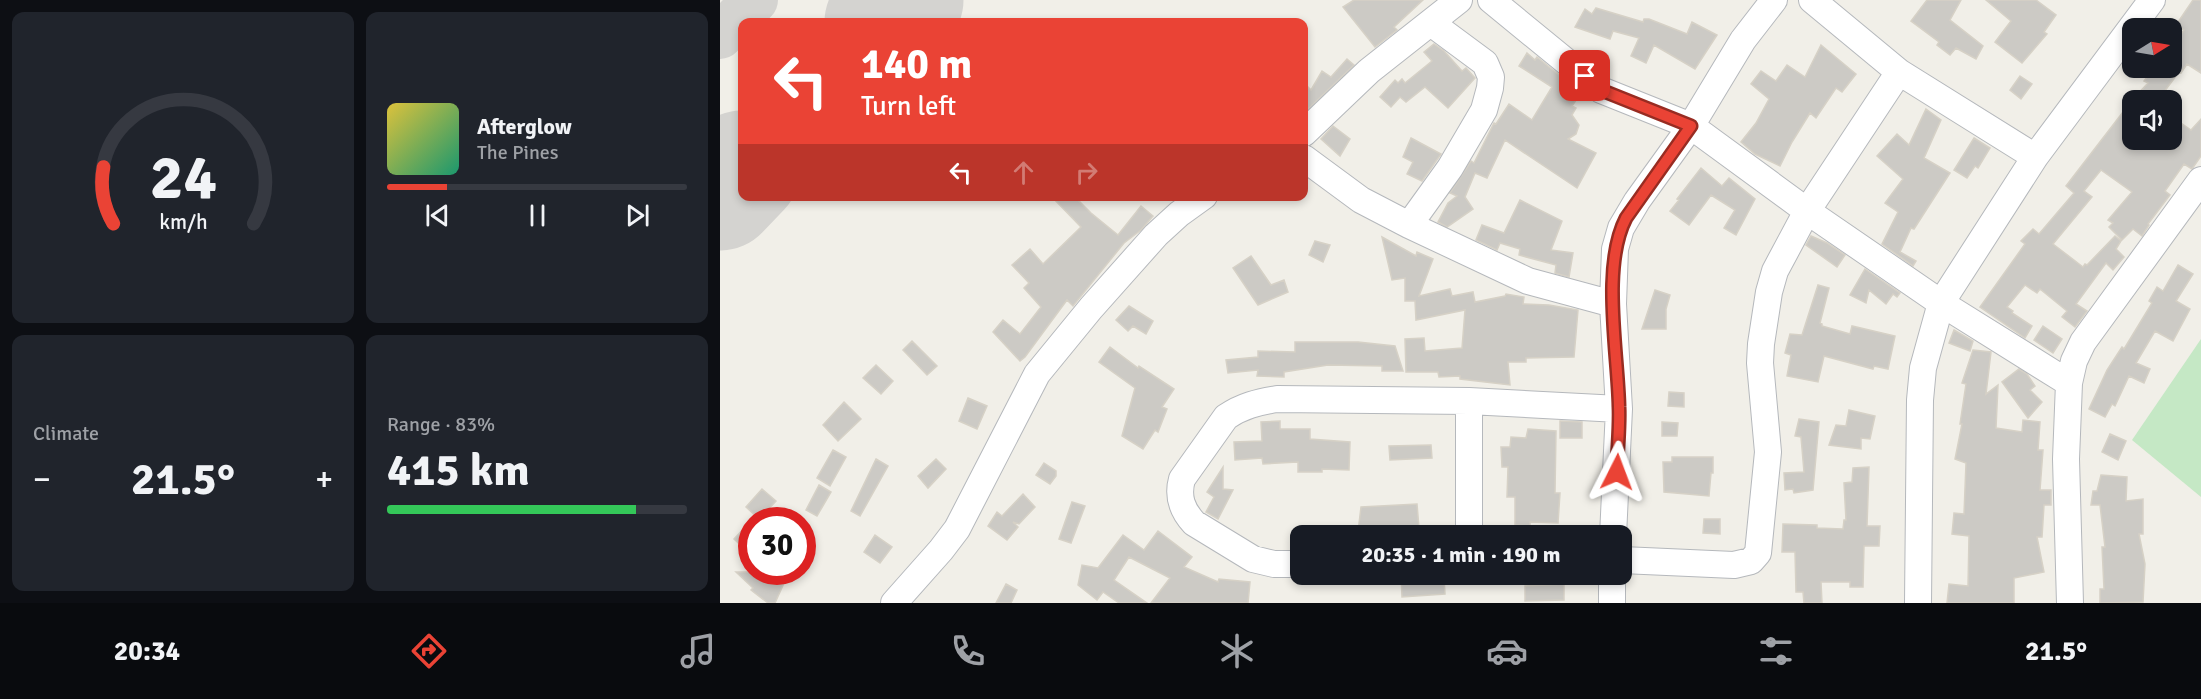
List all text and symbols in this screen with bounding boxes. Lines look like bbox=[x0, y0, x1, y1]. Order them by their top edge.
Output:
north arrow bbox=[2122, 18, 2182, 78]
map controls bbox=[2122, 18, 2182, 150]
text: 140 m bbox=[861, 39, 972, 90]
icon: left bbox=[762, 42, 840, 120]
pin bbox=[1559, 50, 1610, 101]
icon: arrive bbox=[1568, 59, 1601, 92]
text: Turn left bbox=[861, 90, 956, 123]
button: sound bbox=[2122, 90, 2182, 150]
text: Afterglow bbox=[477, 113, 572, 140]
text: 24 bbox=[149, 140, 217, 217]
text: The Pines bbox=[477, 140, 559, 165]
icon: left bbox=[944, 156, 977, 189]
icon: ahead bbox=[1007, 156, 1040, 189]
icon: right bbox=[1070, 156, 1103, 189]
icon: previous bbox=[421, 199, 454, 232]
icon: pause bbox=[521, 199, 554, 232]
icon: next bbox=[621, 199, 654, 232]
text: km/h bbox=[159, 210, 207, 236]
text: Range · 83% bbox=[387, 412, 495, 437]
text: Climate bbox=[33, 421, 99, 446]
position arrow bbox=[1585, 440, 1649, 504]
text: 415 km bbox=[387, 443, 530, 498]
text: 21.5° bbox=[131, 452, 235, 507]
text: − bbox=[33, 459, 51, 500]
text: + bbox=[315, 459, 333, 500]
speed limit sign: 30 bbox=[738, 507, 816, 585]
text: 20:35 · 1 min · 190 m bbox=[1361, 541, 1561, 568]
icon: directions bbox=[408, 630, 450, 672]
icon: music bbox=[677, 630, 719, 672]
icon: phone bbox=[947, 630, 989, 672]
icon: climate bbox=[1216, 630, 1258, 672]
icon: car bbox=[1486, 630, 1528, 672]
icon: filters bbox=[1755, 630, 1797, 672]
text: 20:34 bbox=[114, 635, 180, 668]
text: 21.5° bbox=[2025, 635, 2087, 668]

